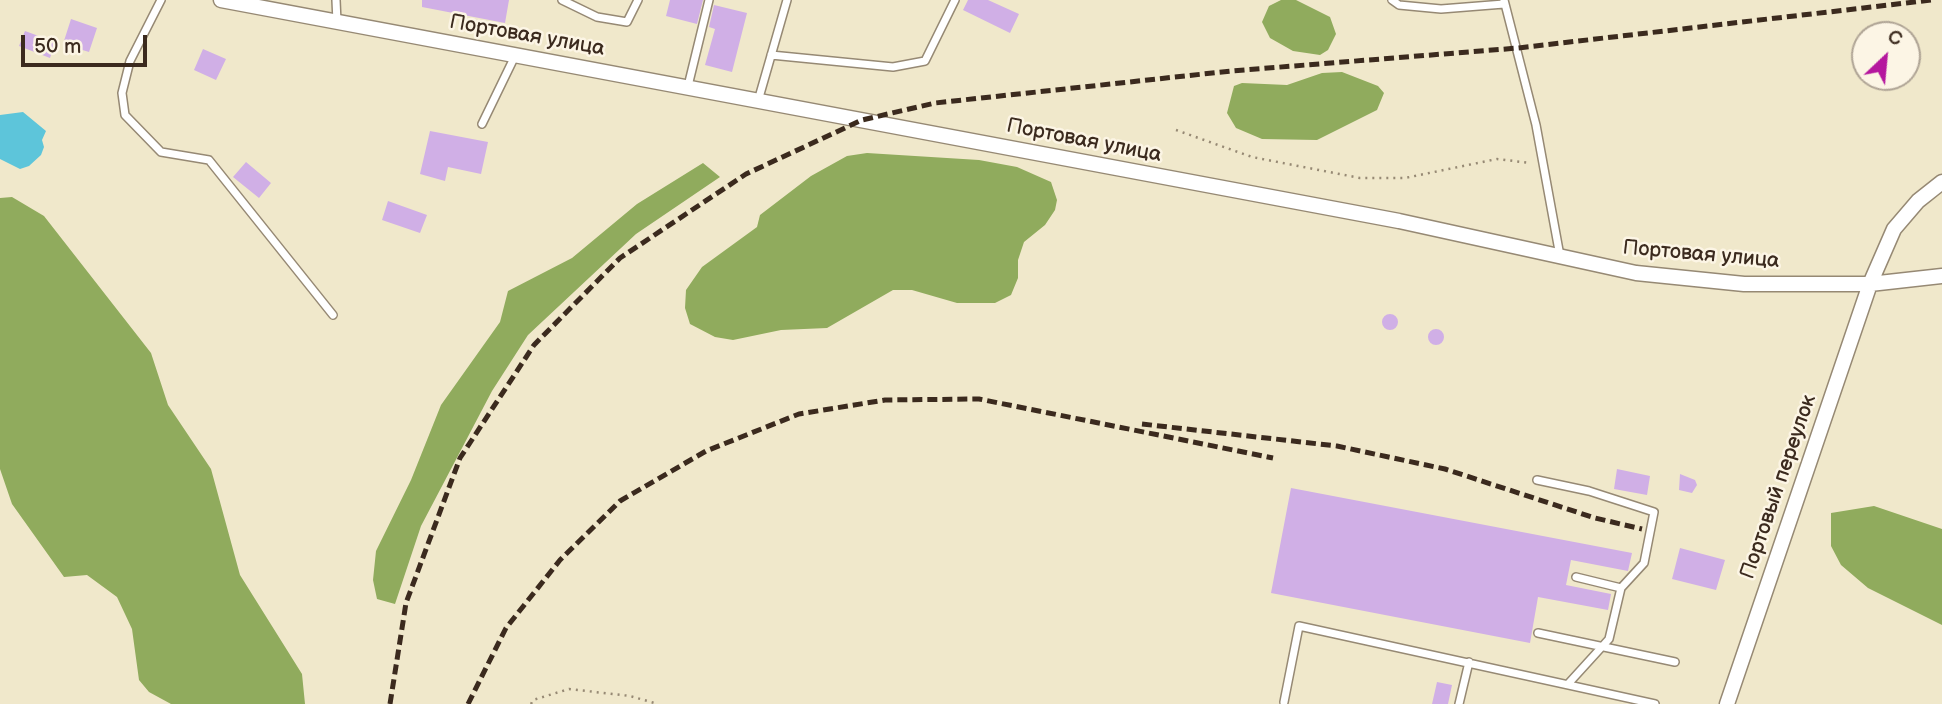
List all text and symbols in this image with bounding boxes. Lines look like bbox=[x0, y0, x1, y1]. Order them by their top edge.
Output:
street label: Портовая улица bbox=[447, 10, 607, 62]
scale bar bbox=[24, 21, 150, 65]
north arrow bbox=[1851, 21, 1921, 91]
text: С bbox=[1884, 25, 1906, 52]
text: 50 m bbox=[34, 34, 81, 59]
street label: Портовая улица bbox=[1004, 114, 1164, 168]
street label: Портовая улица bbox=[1622, 236, 1780, 274]
street label: Портовый переулок bbox=[1736, 392, 1822, 582]

